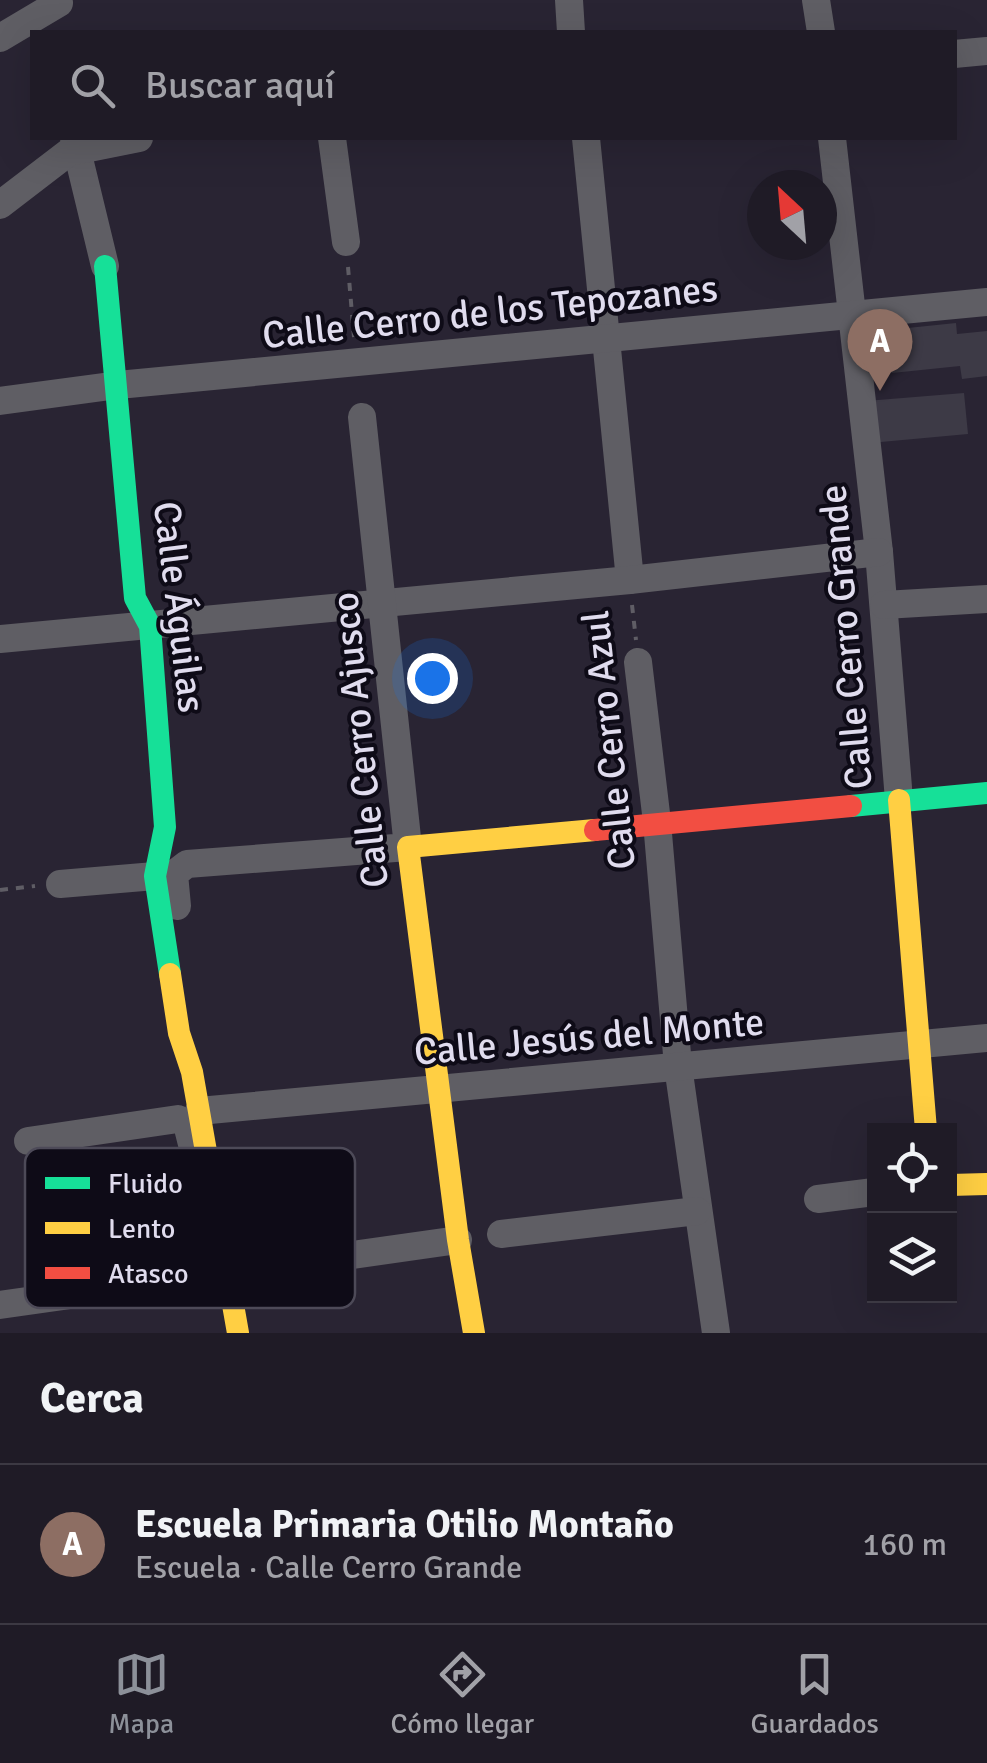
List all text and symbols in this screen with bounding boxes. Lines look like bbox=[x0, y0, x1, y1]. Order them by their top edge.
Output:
search box bbox=[30, 30, 957, 140]
icon: search bbox=[65, 58, 120, 113]
text: Buscar aquí bbox=[145, 62, 335, 109]
north arrow bbox=[747, 170, 837, 260]
street label: Calle Cerro de los Tepozanes bbox=[260, 265, 720, 359]
pin: A bbox=[848, 308, 912, 391]
street label: Calle Cerro Grande bbox=[809, 483, 883, 791]
street label: Calle Águilas bbox=[143, 499, 215, 715]
street label: Calle Cerro Ajusco bbox=[321, 590, 399, 890]
street label: Calle Cerro Azul bbox=[572, 608, 646, 872]
your location bbox=[407, 653, 458, 704]
street label: Calle Jesús del Monte bbox=[412, 998, 766, 1076]
map controls bbox=[867, 1123, 957, 1303]
button: locate bbox=[867, 1123, 957, 1213]
legend bbox=[25, 1148, 355, 1308]
text: Fluido bbox=[108, 1167, 183, 1201]
text: Lento bbox=[108, 1212, 175, 1246]
button: layers bbox=[867, 1213, 957, 1303]
text: Atasco bbox=[108, 1257, 188, 1291]
text: Cerca bbox=[40, 1373, 144, 1424]
text: Escuela Primaria Otilio Montaño bbox=[135, 1501, 674, 1548]
text: A bbox=[62, 1525, 83, 1564]
text: 160 m bbox=[863, 1525, 947, 1564]
text: Escuela · Calle Cerro Grande bbox=[135, 1548, 522, 1587]
tab: Mapa bbox=[108, 1647, 174, 1741]
tab: Cómo llegar bbox=[391, 1647, 534, 1741]
tab: Guardados bbox=[751, 1647, 879, 1741]

